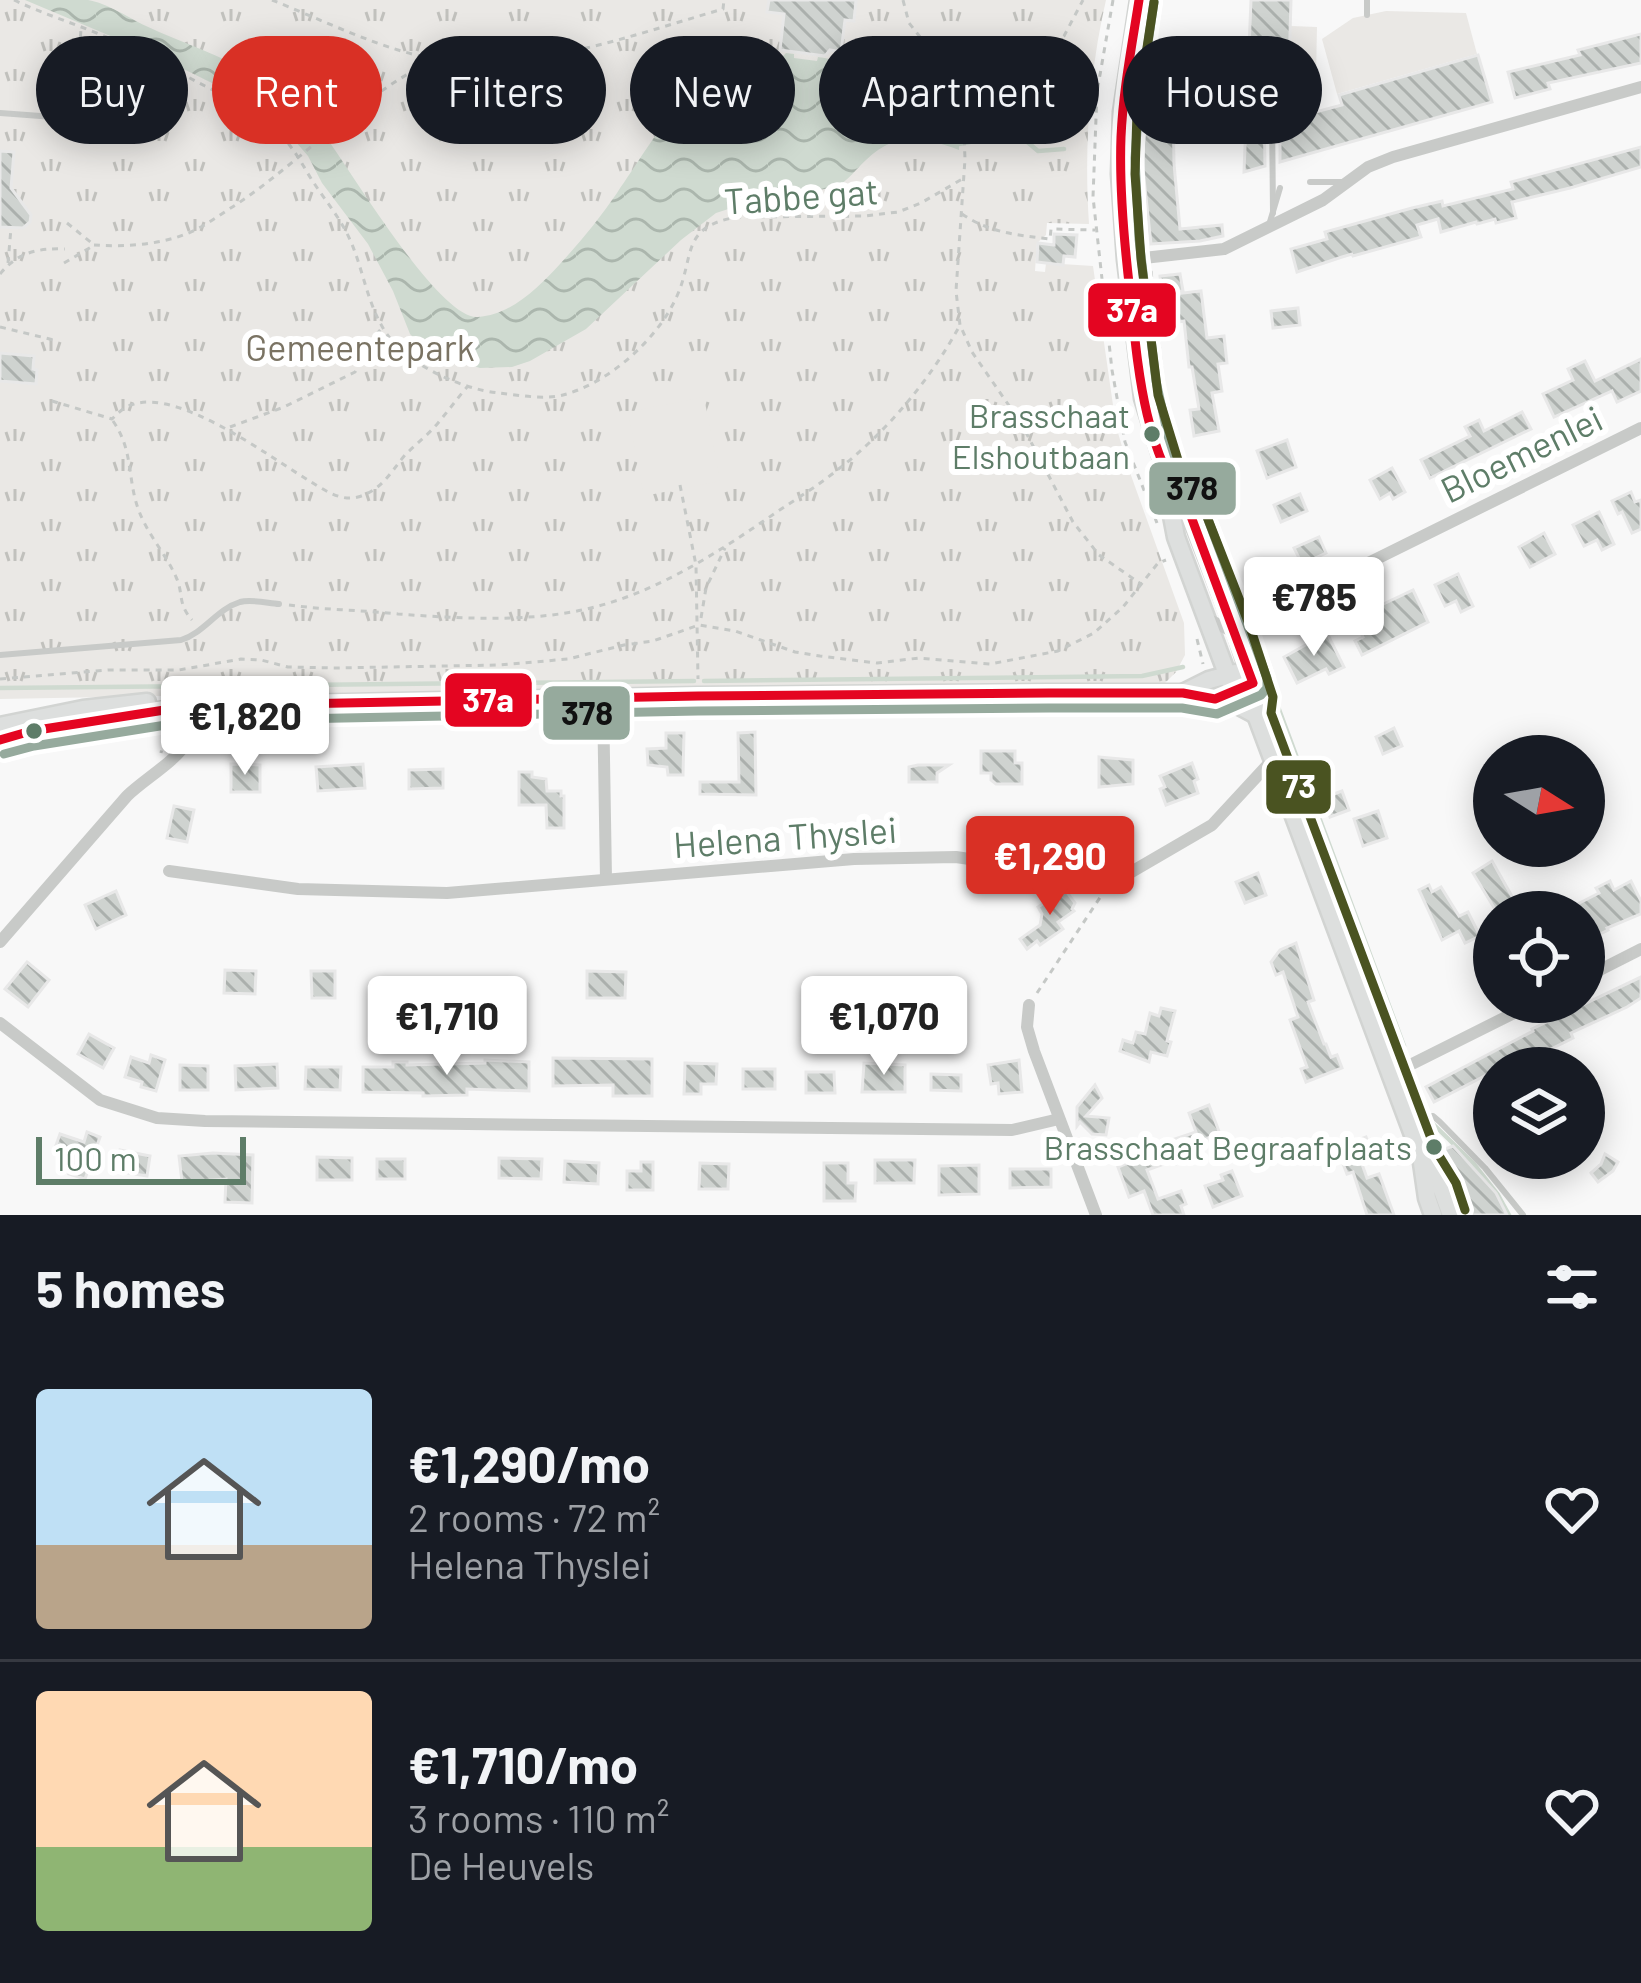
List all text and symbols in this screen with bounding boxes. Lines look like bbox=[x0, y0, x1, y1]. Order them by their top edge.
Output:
chip: Buy bbox=[36, 36, 188, 144]
chip: Rent bbox=[212, 36, 382, 144]
chip: Filters bbox=[406, 36, 606, 144]
chip: New bbox=[630, 36, 795, 144]
chip: Apartment bbox=[819, 36, 1099, 144]
chip: House bbox=[1123, 36, 1322, 144]
street label: Tabbe gat bbox=[723, 168, 879, 222]
line badge: 37a bbox=[1086, 281, 1178, 339]
text: 37a bbox=[1106, 289, 1158, 329]
park label: Gemeentepark bbox=[245, 325, 475, 368]
place label: Brasschaat Elshoutbaan bbox=[952, 395, 1130, 476]
street label: Bloemenlei bbox=[1433, 395, 1609, 511]
marker: Brasschaat Elshoutbaan bbox=[1141, 423, 1163, 445]
line badge: 378 bbox=[1147, 460, 1238, 517]
text: 378 bbox=[1166, 467, 1218, 507]
pin: €785 bbox=[1243, 557, 1385, 659]
text: €785 bbox=[1271, 572, 1357, 619]
line badge: 37a bbox=[443, 671, 534, 729]
pin: €1,820 bbox=[147, 676, 343, 778]
text: 37a bbox=[462, 679, 514, 719]
line badge: 378 bbox=[541, 684, 632, 742]
text: €1,820 bbox=[188, 691, 302, 738]
text: 378 bbox=[561, 692, 613, 732]
unlabelled marker bbox=[23, 720, 45, 742]
north arrow bbox=[1473, 735, 1605, 867]
map controls bbox=[1473, 735, 1605, 1179]
line badge: 73 bbox=[1264, 758, 1333, 816]
text: 73 bbox=[1282, 765, 1316, 805]
street label: Helena Thyslei bbox=[672, 807, 898, 865]
pin: €1,290 bbox=[952, 816, 1148, 918]
text: €1,290 bbox=[993, 831, 1107, 878]
button: locate bbox=[1473, 891, 1605, 1023]
pin: €1,710 bbox=[349, 976, 545, 1078]
pin: €1,070 bbox=[786, 976, 982, 1078]
text: €1,710 bbox=[395, 991, 499, 1038]
text: €1,070 bbox=[828, 991, 940, 1038]
button: layers bbox=[1473, 1047, 1605, 1179]
place label: Brasschaat Begraafplaats bbox=[1044, 1127, 1412, 1167]
scale bar bbox=[36, 1131, 246, 1184]
marker: Brasschaat Begraafplaats bbox=[1423, 1136, 1445, 1158]
text: 100 m bbox=[54, 1138, 137, 1178]
icon: filters bbox=[1539, 1254, 1605, 1320]
text: 5 homes bbox=[36, 1257, 225, 1318]
text: €1,290/mo bbox=[408, 1432, 650, 1493]
icon: home bbox=[132, 1437, 276, 1581]
icon: heart bbox=[1539, 1476, 1605, 1542]
text: 2 rooms · 72 m² bbox=[408, 1493, 660, 1540]
text: Helena Thyslei bbox=[408, 1540, 651, 1587]
text: €1,710/mo bbox=[408, 1733, 638, 1794]
icon: home bbox=[132, 1739, 276, 1883]
icon: heart bbox=[1539, 1778, 1605, 1844]
text: 3 rooms · 110 m² bbox=[408, 1794, 669, 1841]
text: De Heuvels bbox=[408, 1841, 594, 1888]

